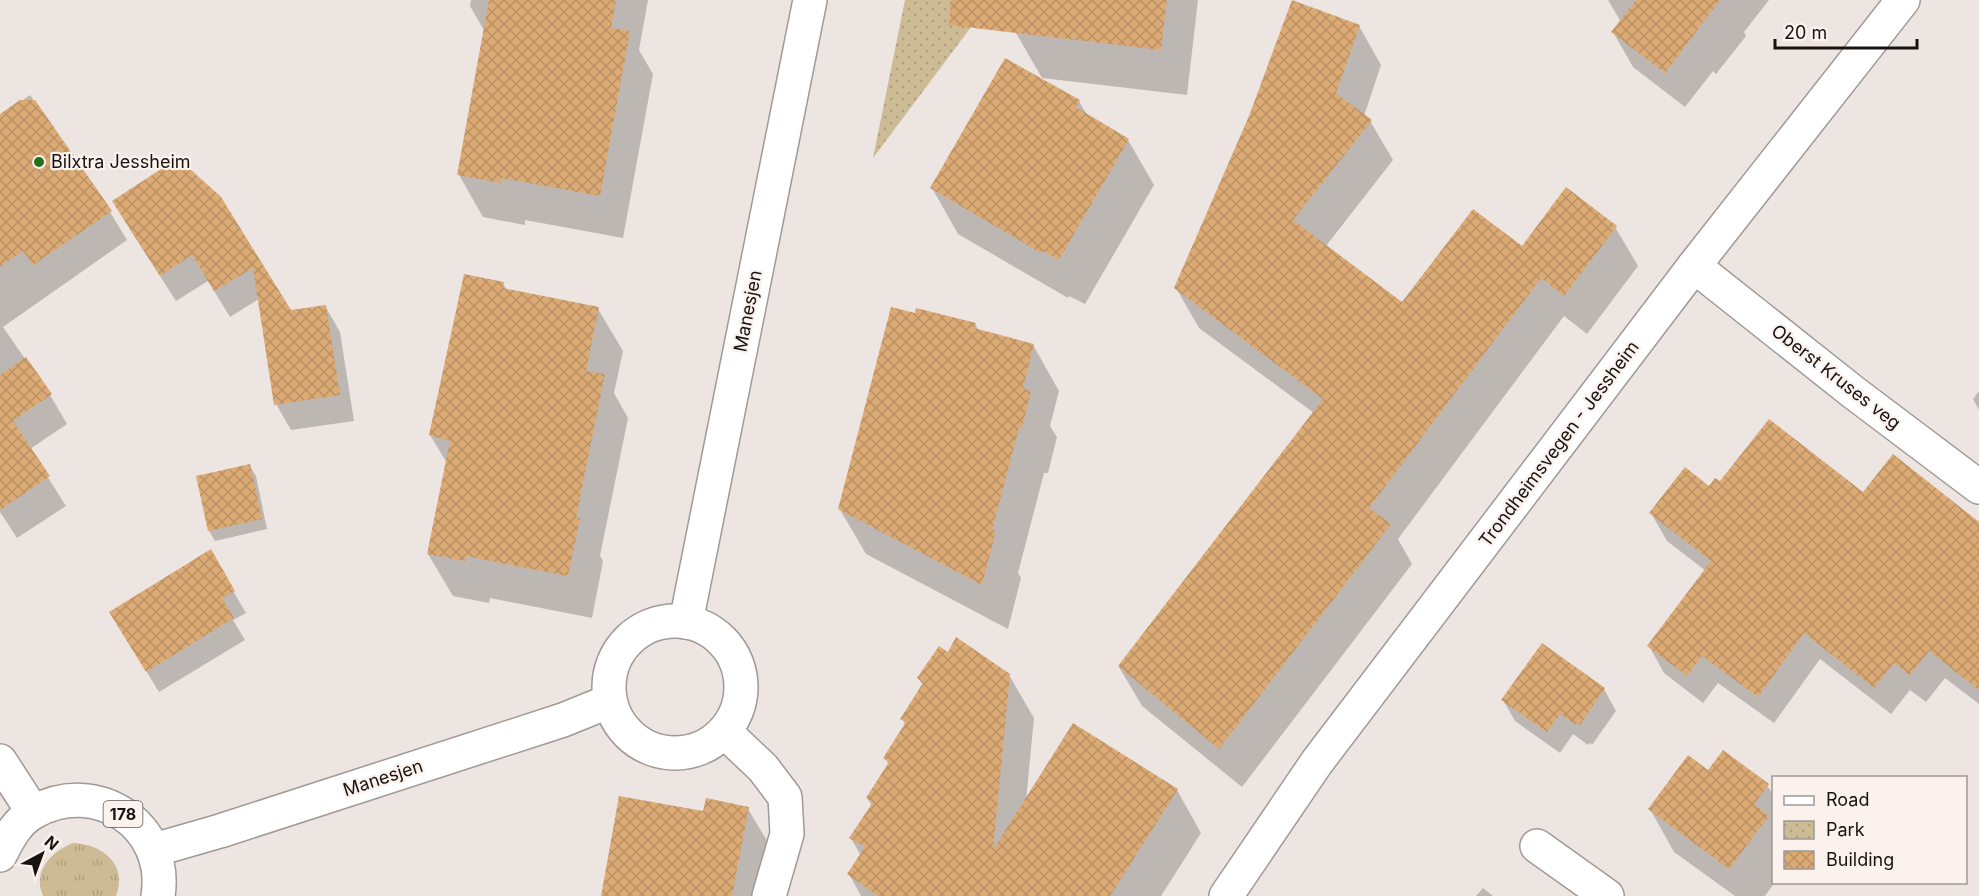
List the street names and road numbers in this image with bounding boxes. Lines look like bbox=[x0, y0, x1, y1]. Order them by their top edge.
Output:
street label: Manesjen bbox=[729, 268, 766, 353]
street label: Oberst Kruses veg bbox=[1768, 320, 1905, 433]
street label: Trondheimsvegen - Jessheim bbox=[1474, 337, 1643, 551]
street label: Manesjen bbox=[340, 755, 425, 800]
road number: 178 bbox=[104, 801, 142, 827]

